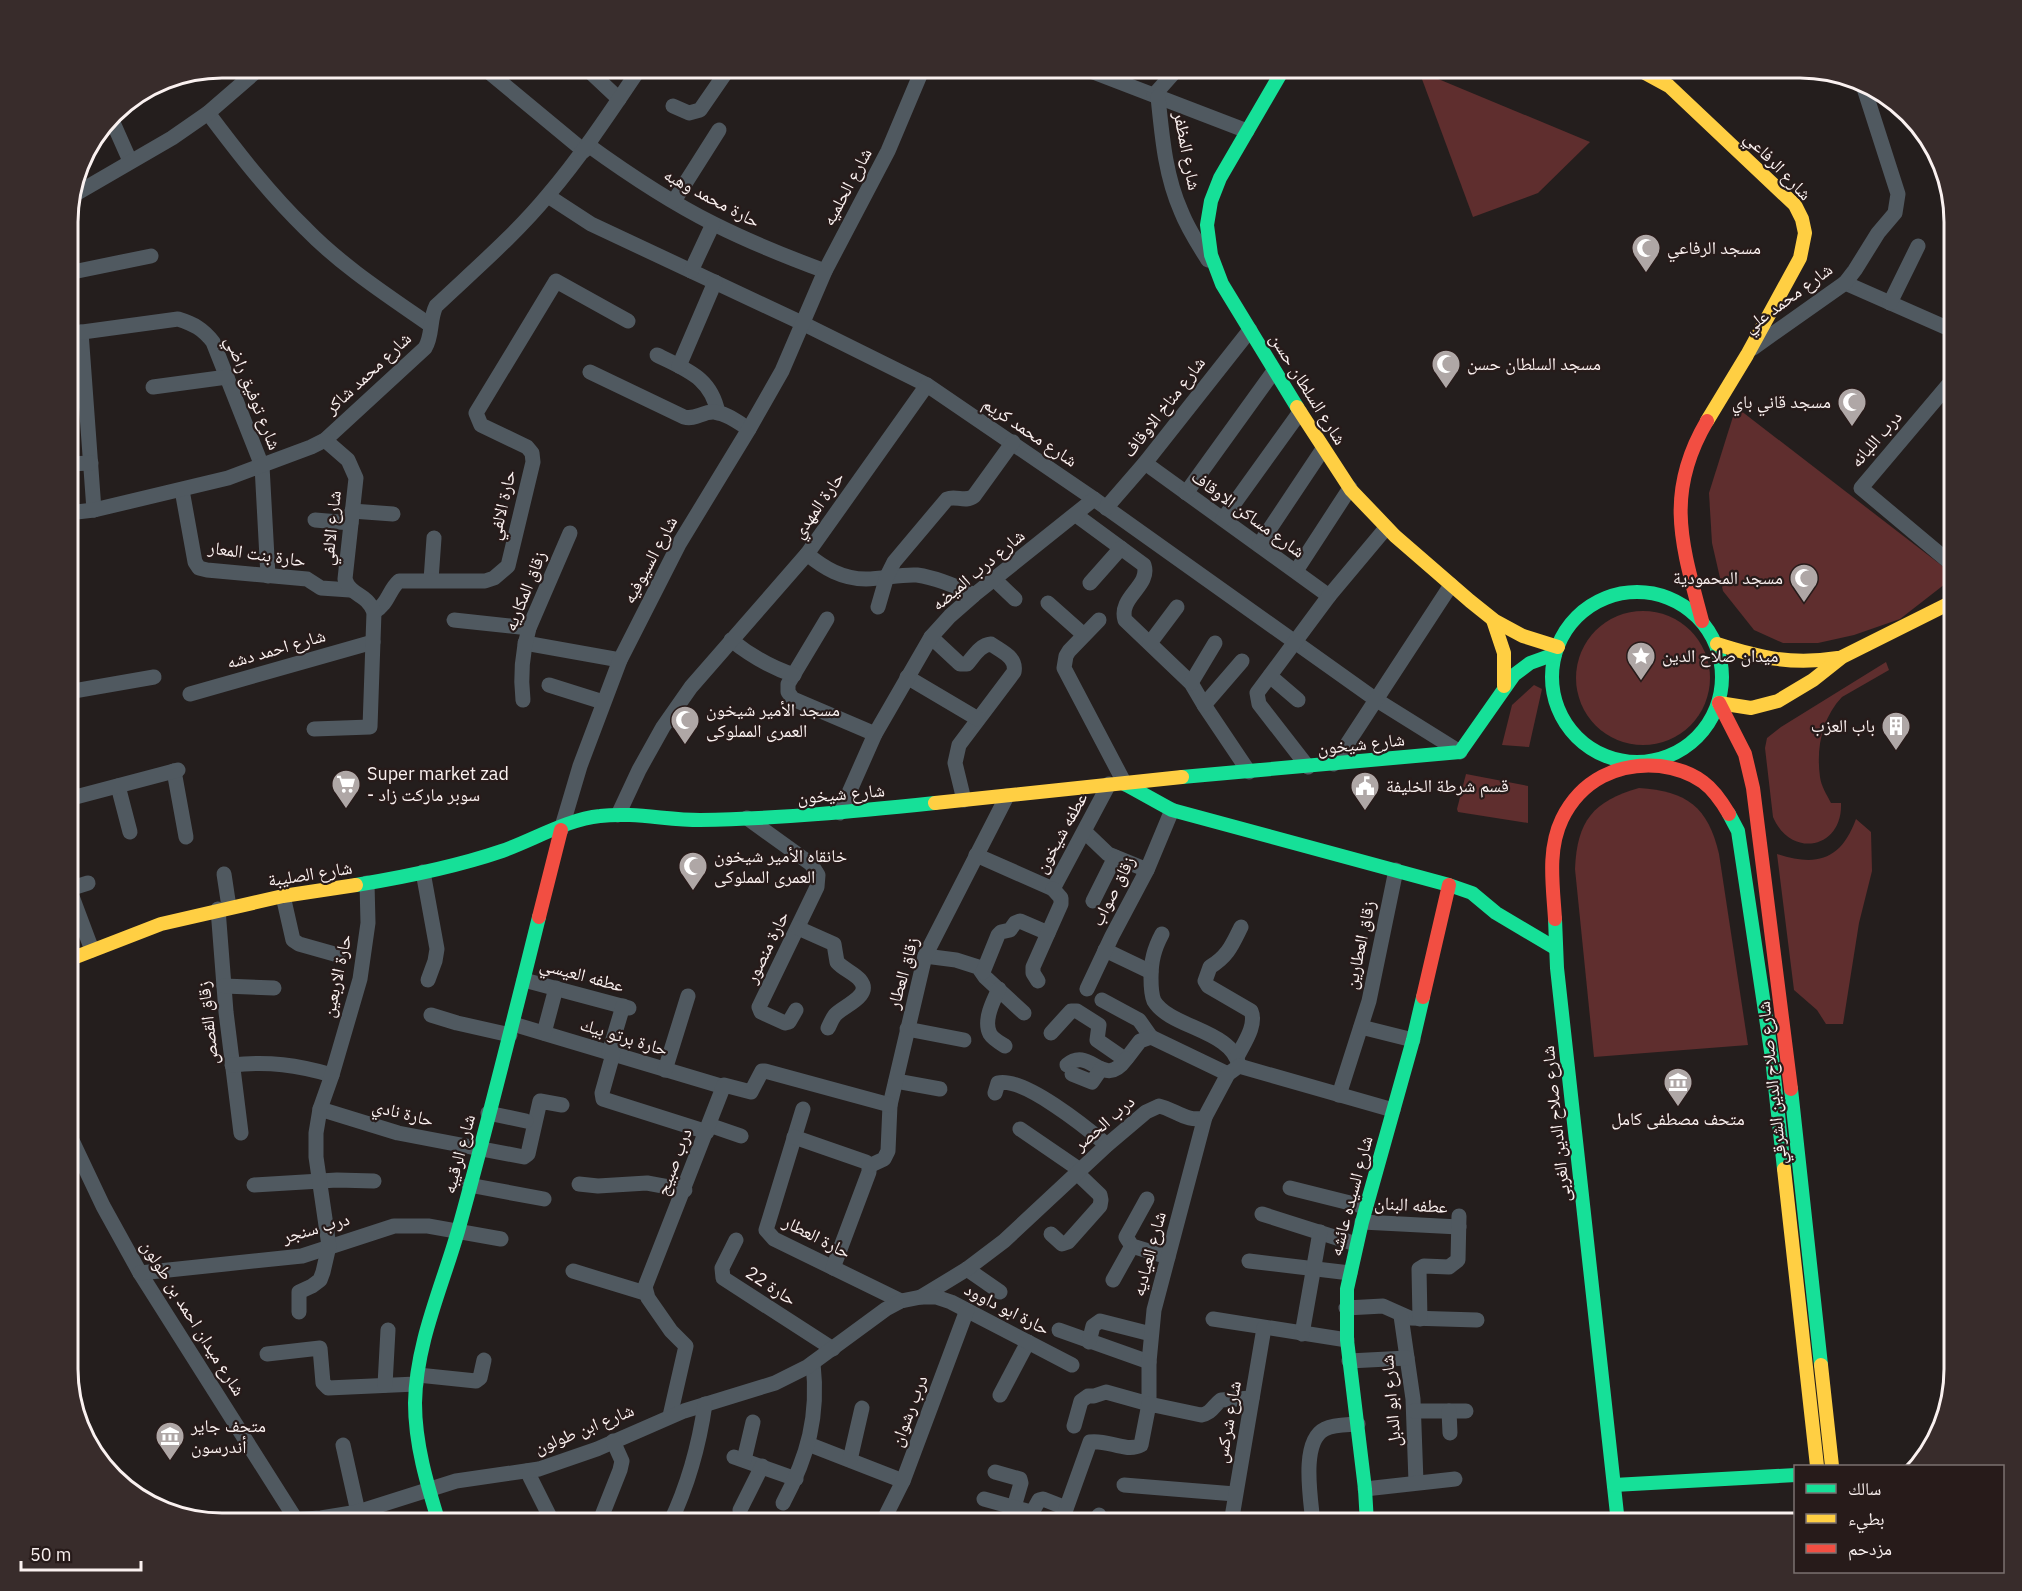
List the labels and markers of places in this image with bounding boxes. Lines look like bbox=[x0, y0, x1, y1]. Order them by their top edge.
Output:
mosque icon: مسجد الرفاعي bbox=[1630, 232, 1662, 274]
place label: مسجد الرفاعي bbox=[1667, 236, 1761, 263]
mosque icon: مسجد السلطان حسن bbox=[1430, 348, 1462, 390]
place label: مسجد السلطان حسن bbox=[1467, 352, 1601, 375]
mosque icon: مسجد قاني باي bbox=[1836, 386, 1868, 428]
place label: مسجد قاني باي bbox=[1732, 390, 1831, 417]
mosque icon: مسجد المحمودية bbox=[1788, 562, 1820, 604]
place label: مسجد المحمودية bbox=[1673, 566, 1783, 589]
place icon: ميدان صلاح الدين bbox=[1625, 640, 1657, 682]
place label: ميدان صلاح الدين bbox=[1662, 644, 1778, 668]
place label: مسجد الأمير شيخون العمرى المملوكى bbox=[706, 698, 840, 742]
mosque icon: مسجد الأمير شيخون العمرى المملوكى bbox=[669, 704, 701, 746]
building icon: باب العزب bbox=[1880, 710, 1912, 752]
place label: باب العزب bbox=[1811, 714, 1875, 737]
place label: Super market zad - سوبر ماركت زاد bbox=[367, 762, 509, 806]
supermarket icon: Super market zad - سوبر ماركت زاد bbox=[330, 768, 362, 810]
public building icon: قسم شرطة الخليفة bbox=[1349, 770, 1381, 812]
place label: قسم شرطة الخليفة bbox=[1386, 774, 1509, 798]
place label: خانقاه الأمير شيخون العمرى المملوكى bbox=[714, 844, 847, 888]
mosque icon: خانقاه الأمير شيخون العمرى المملوكى bbox=[677, 850, 709, 892]
museum icon: متحف مصطفى كامل bbox=[1662, 1066, 1694, 1108]
place label: متحف مصطفى كامل bbox=[1611, 1107, 1745, 1130]
place label: متحف جاير أندرسون bbox=[190, 1414, 266, 1458]
museum icon: متحف جاير أندرسون bbox=[154, 1420, 186, 1462]

